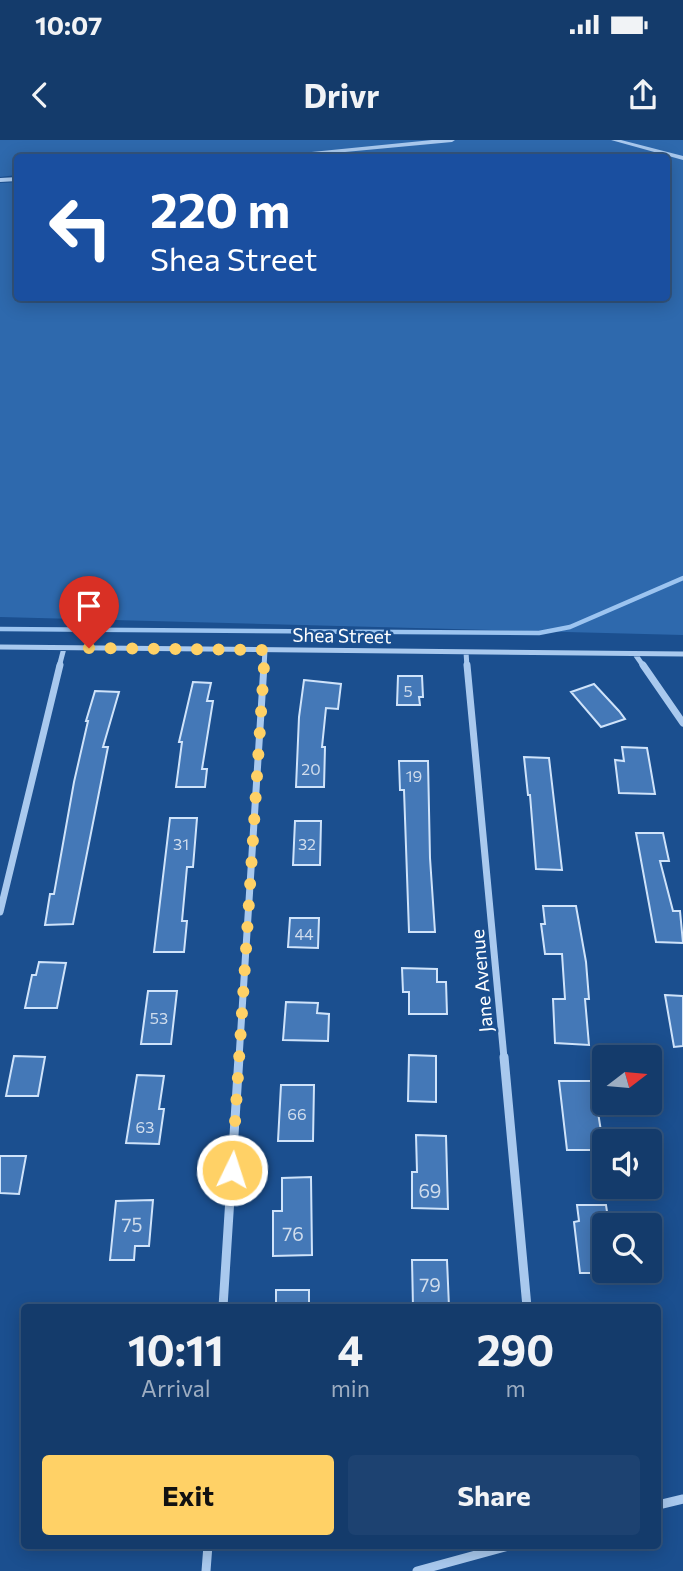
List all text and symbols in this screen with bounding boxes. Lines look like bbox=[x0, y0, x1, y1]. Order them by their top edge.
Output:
text: 10:07 bbox=[35, 9, 102, 40]
text: Drivr bbox=[303, 75, 380, 115]
icon: back bbox=[21, 76, 59, 114]
icon: share bbox=[624, 76, 662, 114]
text: 220 m bbox=[150, 178, 290, 238]
icon: left bbox=[35, 182, 126, 273]
text: Shea Street bbox=[150, 238, 317, 278]
pin bbox=[59, 576, 119, 648]
icon: arrive bbox=[70, 587, 108, 625]
street label: Shea Street bbox=[292, 623, 392, 647]
house number: 5 bbox=[403, 681, 413, 700]
house number: 20 bbox=[301, 759, 321, 778]
house number: 19 bbox=[406, 766, 422, 785]
house number: 31 bbox=[173, 834, 189, 853]
house number: 32 bbox=[298, 834, 316, 853]
house number: 44 bbox=[294, 924, 314, 943]
street label: Jane Avenue bbox=[465, 929, 497, 1033]
house number: 53 bbox=[150, 1008, 168, 1027]
north arrow bbox=[592, 1045, 662, 1115]
map controls bbox=[592, 1045, 662, 1283]
house number: 66 bbox=[287, 1104, 307, 1123]
house number: 63 bbox=[136, 1117, 154, 1136]
button: sound bbox=[592, 1129, 662, 1199]
position arrow bbox=[195, 1133, 269, 1207]
house number: 69 bbox=[419, 1179, 441, 1202]
house number: 75 bbox=[122, 1213, 142, 1236]
button: search bbox=[592, 1213, 662, 1283]
house number: 76 bbox=[282, 1222, 304, 1245]
house number: 79 bbox=[419, 1273, 441, 1296]
text: 10:11 bbox=[128, 1323, 224, 1375]
text: 4 bbox=[337, 1323, 363, 1375]
text: 290 bbox=[477, 1323, 554, 1375]
text: Arrival bbox=[141, 1374, 211, 1402]
text: min bbox=[331, 1374, 370, 1402]
text: m bbox=[505, 1374, 525, 1402]
button: Exit bbox=[42, 1455, 334, 1535]
button: Share bbox=[348, 1455, 640, 1535]

